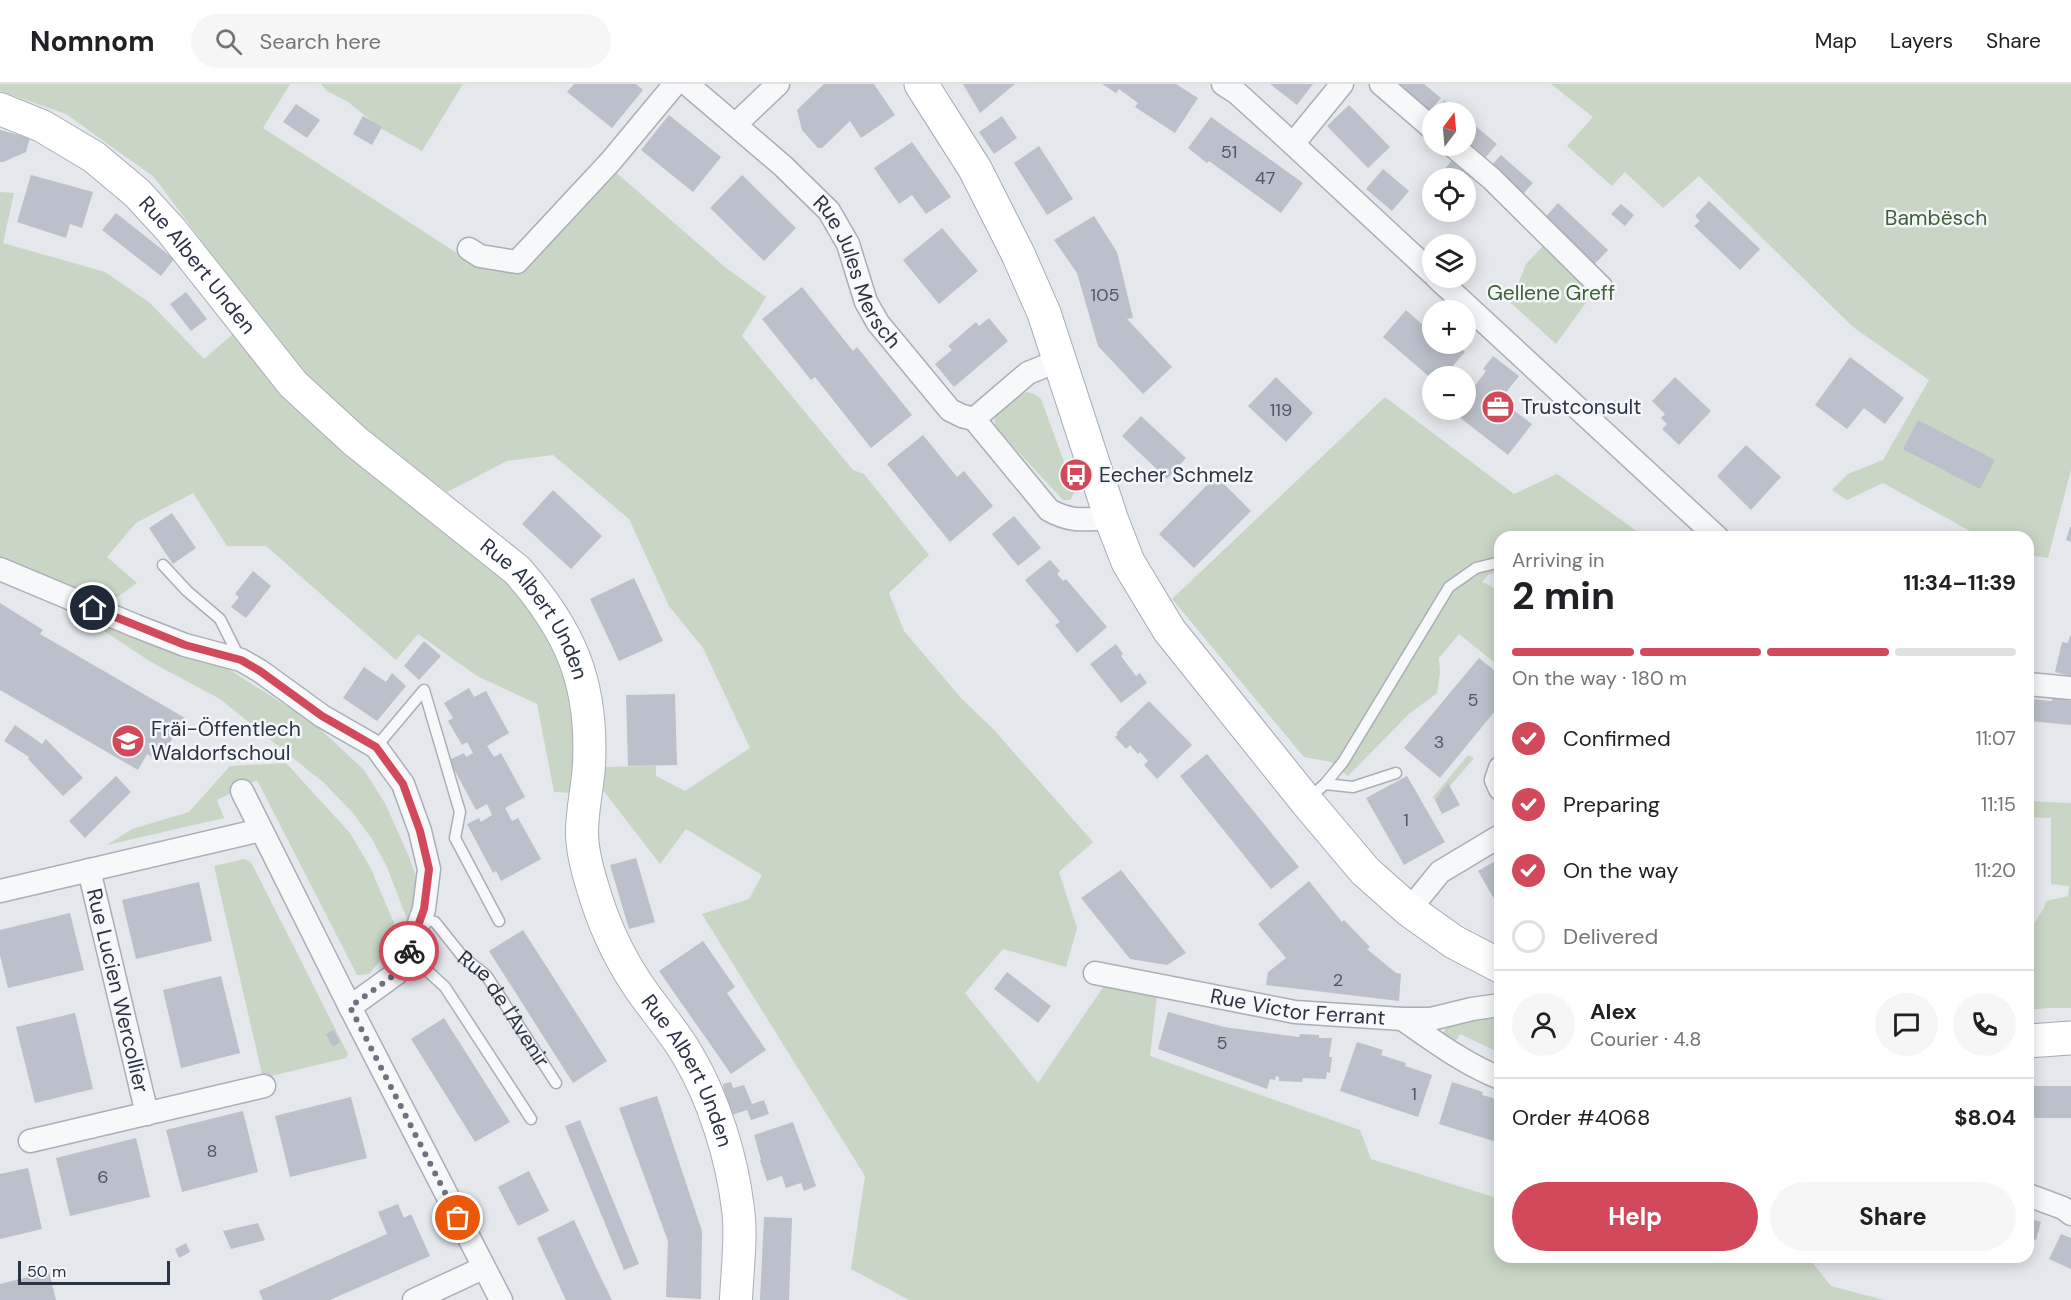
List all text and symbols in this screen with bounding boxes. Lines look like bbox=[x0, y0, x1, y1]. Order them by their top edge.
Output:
search box bbox=[191, 14, 611, 68]
text: Nomnom bbox=[30, 23, 155, 60]
icon: search bbox=[212, 25, 245, 58]
text: Search here bbox=[260, 27, 381, 56]
text: Map bbox=[1815, 27, 1857, 55]
text: Layers bbox=[1890, 27, 1953, 55]
text: Share bbox=[1986, 27, 2041, 55]
north arrow bbox=[1422, 102, 1476, 156]
map controls bbox=[1422, 102, 1476, 420]
house number: 51 bbox=[1221, 140, 1237, 164]
house number: 47 bbox=[1255, 166, 1275, 190]
button: locate bbox=[1422, 168, 1476, 222]
street label: Rue Jules Mersch bbox=[807, 189, 907, 354]
street label: Rue Albert Unden bbox=[133, 190, 262, 340]
park label: Bambësch bbox=[1885, 204, 1987, 232]
button: layers bbox=[1422, 234, 1476, 288]
park label: Gellene Greff bbox=[1487, 279, 1615, 307]
house number: 105 bbox=[1091, 283, 1119, 307]
button: + bbox=[1422, 300, 1476, 354]
button: − bbox=[1422, 366, 1476, 420]
office icon: Trustconsult bbox=[1480, 389, 1516, 425]
place label: Trustconsult bbox=[1521, 393, 1641, 421]
house number: 119 bbox=[1270, 398, 1292, 422]
bus stop icon: Eecher Schmelz bbox=[1058, 457, 1094, 493]
place label: Eecher Schmelz bbox=[1099, 461, 1253, 489]
street label: Rue Albert Unden bbox=[475, 532, 594, 683]
text: Arriving in bbox=[1512, 547, 1604, 573]
text: 11:34–11:39 bbox=[1903, 568, 2016, 597]
text: 2 min bbox=[1512, 570, 1615, 621]
pin bbox=[67, 582, 118, 633]
icon: home bbox=[76, 591, 109, 624]
text: On the way · 180 m bbox=[1512, 665, 1687, 691]
house number: 5 bbox=[1468, 688, 1478, 712]
place label: Fräi-Öffentlech Waldorfschoul bbox=[151, 715, 301, 767]
icon: check bbox=[1512, 722, 1545, 755]
school or university icon: Fräi-Öffentlech Waldorfschoul bbox=[110, 723, 146, 759]
text: Confirmed bbox=[1563, 724, 1671, 753]
text: 11:07 bbox=[1975, 725, 2016, 751]
house number: 3 bbox=[1434, 730, 1444, 754]
icon: check bbox=[1512, 788, 1545, 821]
text: Preparing bbox=[1563, 790, 1660, 819]
text: 11:15 bbox=[1981, 791, 2016, 817]
house number: 1 bbox=[1403, 808, 1409, 832]
icon: check bbox=[1512, 854, 1545, 887]
text: On the way bbox=[1563, 856, 1678, 885]
text: 11:20 bbox=[1974, 857, 2016, 883]
street label: Rue Lucien Wercollier bbox=[80, 886, 156, 1096]
courier bbox=[379, 921, 439, 981]
text: Delivered bbox=[1563, 922, 1658, 951]
icon: bike bbox=[393, 935, 426, 968]
street label: Rue de l'Avenir bbox=[452, 944, 556, 1073]
house number: 2 bbox=[1333, 968, 1343, 992]
street label: Rue Victor Ferrant bbox=[1208, 982, 1386, 1032]
street label: Rue Albert Unden bbox=[635, 989, 739, 1150]
button: person bbox=[1512, 993, 1575, 1056]
button: chat bbox=[1875, 993, 1938, 1056]
button: phone bbox=[1953, 993, 2016, 1056]
text: Alex bbox=[1590, 997, 1637, 1026]
text: Courier · 4.8 bbox=[1590, 1026, 1701, 1052]
house number: 5 bbox=[1217, 1031, 1227, 1055]
house number: 1 bbox=[1411, 1082, 1417, 1106]
text: Order #4068 bbox=[1512, 1103, 1650, 1132]
text: $8.04 bbox=[1954, 1103, 2016, 1132]
house number: 8 bbox=[207, 1139, 217, 1163]
house number: 6 bbox=[97, 1165, 109, 1189]
button: Help bbox=[1512, 1182, 1758, 1251]
button: Share bbox=[1770, 1182, 2016, 1251]
pin bbox=[432, 1192, 483, 1243]
icon: bag bbox=[441, 1201, 474, 1234]
scale bar bbox=[18, 1258, 170, 1286]
text: 50 m bbox=[27, 1261, 66, 1282]

